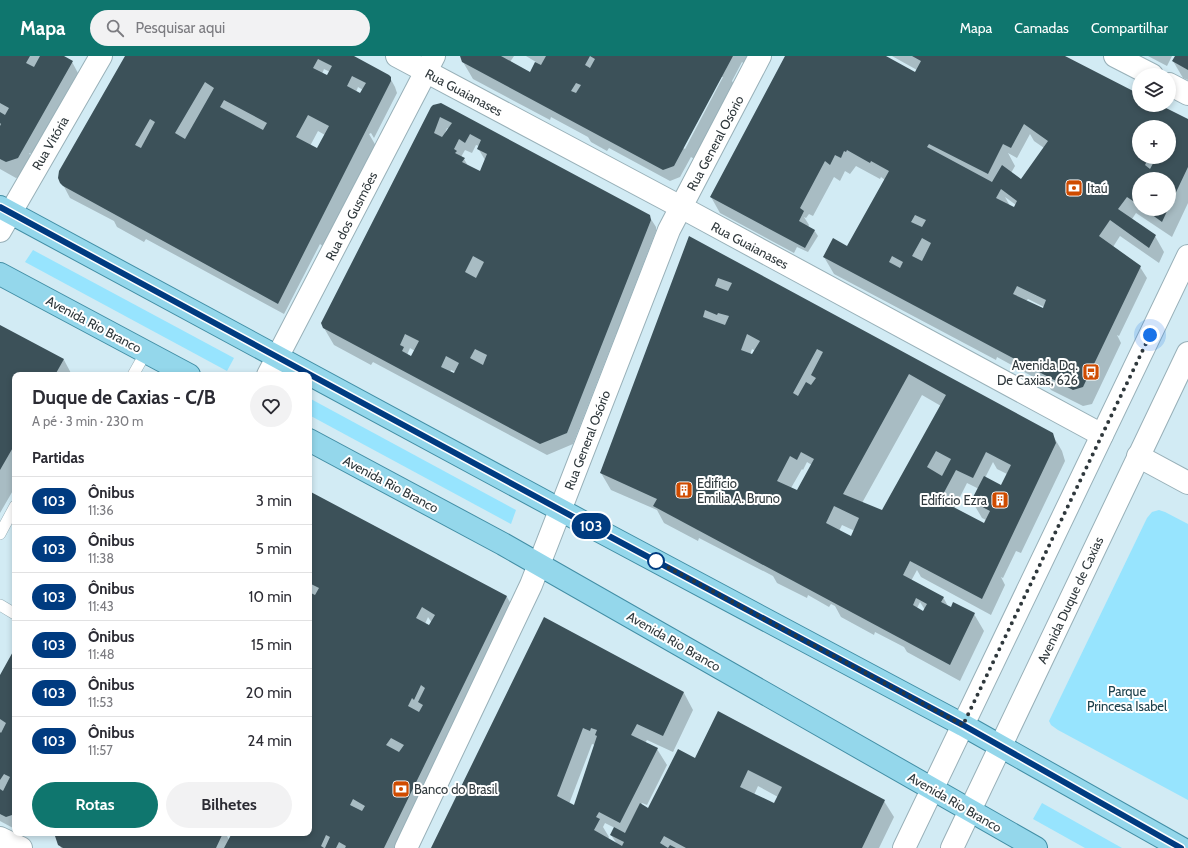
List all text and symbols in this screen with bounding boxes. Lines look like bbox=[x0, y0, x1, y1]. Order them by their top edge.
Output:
search box bbox=[90, 10, 370, 46]
text: Mapa bbox=[20, 17, 66, 40]
icon: search bbox=[104, 17, 126, 39]
text: Pesquisar aqui bbox=[136, 19, 225, 37]
text: Mapa bbox=[960, 19, 992, 37]
text: Camadas bbox=[1014, 19, 1069, 37]
text: Compartilhar bbox=[1091, 19, 1168, 37]
street label: Rua Guaianases bbox=[423, 65, 506, 119]
map controls bbox=[1132, 68, 1176, 216]
button: layers bbox=[1132, 68, 1176, 112]
street label: Rua General Osório bbox=[683, 93, 747, 193]
street label: Rua Vitória bbox=[28, 113, 72, 173]
button: + bbox=[1132, 120, 1176, 164]
street label: Rua dos Gusmões bbox=[322, 168, 381, 263]
button: − bbox=[1132, 172, 1176, 216]
bank icon: Itaú bbox=[1064, 178, 1084, 198]
place label: Itaú bbox=[1087, 180, 1108, 196]
street label: Rua Guaianases bbox=[709, 218, 792, 272]
street label: Avenida Rio Branco bbox=[44, 292, 144, 356]
your location bbox=[1140, 325, 1160, 345]
place label: Avenida Dq. De Caxias, 626 bbox=[997, 357, 1078, 388]
bus stop icon: Avenida Dq. De Caxias, 626 bbox=[1081, 362, 1101, 382]
button: heart bbox=[250, 385, 292, 427]
text: Duque de Caxias - C/B bbox=[32, 386, 216, 409]
street label: Rua General Osório bbox=[561, 388, 613, 492]
text: A pé · 3 min · 230 m bbox=[32, 413, 143, 429]
text: Partidas bbox=[32, 449, 84, 467]
street label: Avenida Rio Branco bbox=[341, 452, 441, 516]
place label: Edifício Emilia A. Bruno bbox=[697, 475, 780, 506]
building icon: Edifício Emilia A. Bruno bbox=[674, 480, 694, 500]
text: Ônibus bbox=[88, 484, 134, 502]
building icon: Edifício Ezra bbox=[990, 490, 1010, 510]
text: 103 bbox=[43, 492, 65, 510]
text: 3 min bbox=[256, 492, 292, 510]
place label: Edifício Ezra bbox=[921, 492, 988, 508]
text: 11:36 bbox=[88, 502, 114, 518]
line badge: 103 bbox=[568, 513, 614, 539]
text: 103 bbox=[580, 517, 602, 535]
text: Ônibus bbox=[88, 532, 134, 550]
street label: Avenida Duque de Caxias bbox=[1034, 533, 1107, 666]
text: 103 bbox=[43, 540, 65, 558]
text: 5 min bbox=[256, 540, 292, 558]
text: 11:38 bbox=[88, 550, 114, 566]
unlabelled marker bbox=[647, 552, 665, 570]
text: Ônibus bbox=[88, 580, 134, 598]
text: 103 bbox=[43, 588, 65, 606]
text: 10 min bbox=[249, 588, 292, 606]
text: 11:43 bbox=[88, 598, 114, 614]
street label: Avenida Rio Branco bbox=[624, 608, 724, 674]
text: Ônibus bbox=[88, 628, 134, 646]
text: 103 bbox=[43, 636, 65, 654]
text: 15 min bbox=[251, 636, 292, 654]
text: 11:48 bbox=[88, 646, 115, 662]
text: Ônibus bbox=[88, 676, 134, 694]
park label: Parque Princesa Isabel bbox=[1087, 683, 1167, 714]
text: 103 bbox=[43, 684, 65, 702]
text: 20 min bbox=[246, 684, 292, 702]
text: 11:53 bbox=[88, 694, 113, 710]
text: Ônibus bbox=[88, 724, 134, 742]
text: 103 bbox=[43, 732, 65, 750]
text: 24 min bbox=[247, 732, 292, 750]
text: 11:57 bbox=[88, 742, 113, 758]
street label: Avenida Rio Branco bbox=[905, 769, 1005, 835]
bank icon: Banco do Brasil bbox=[391, 779, 411, 799]
place label: Banco do Brasil bbox=[414, 781, 498, 797]
button: Rotas bbox=[32, 782, 158, 828]
button: Bilhetes bbox=[166, 782, 292, 828]

